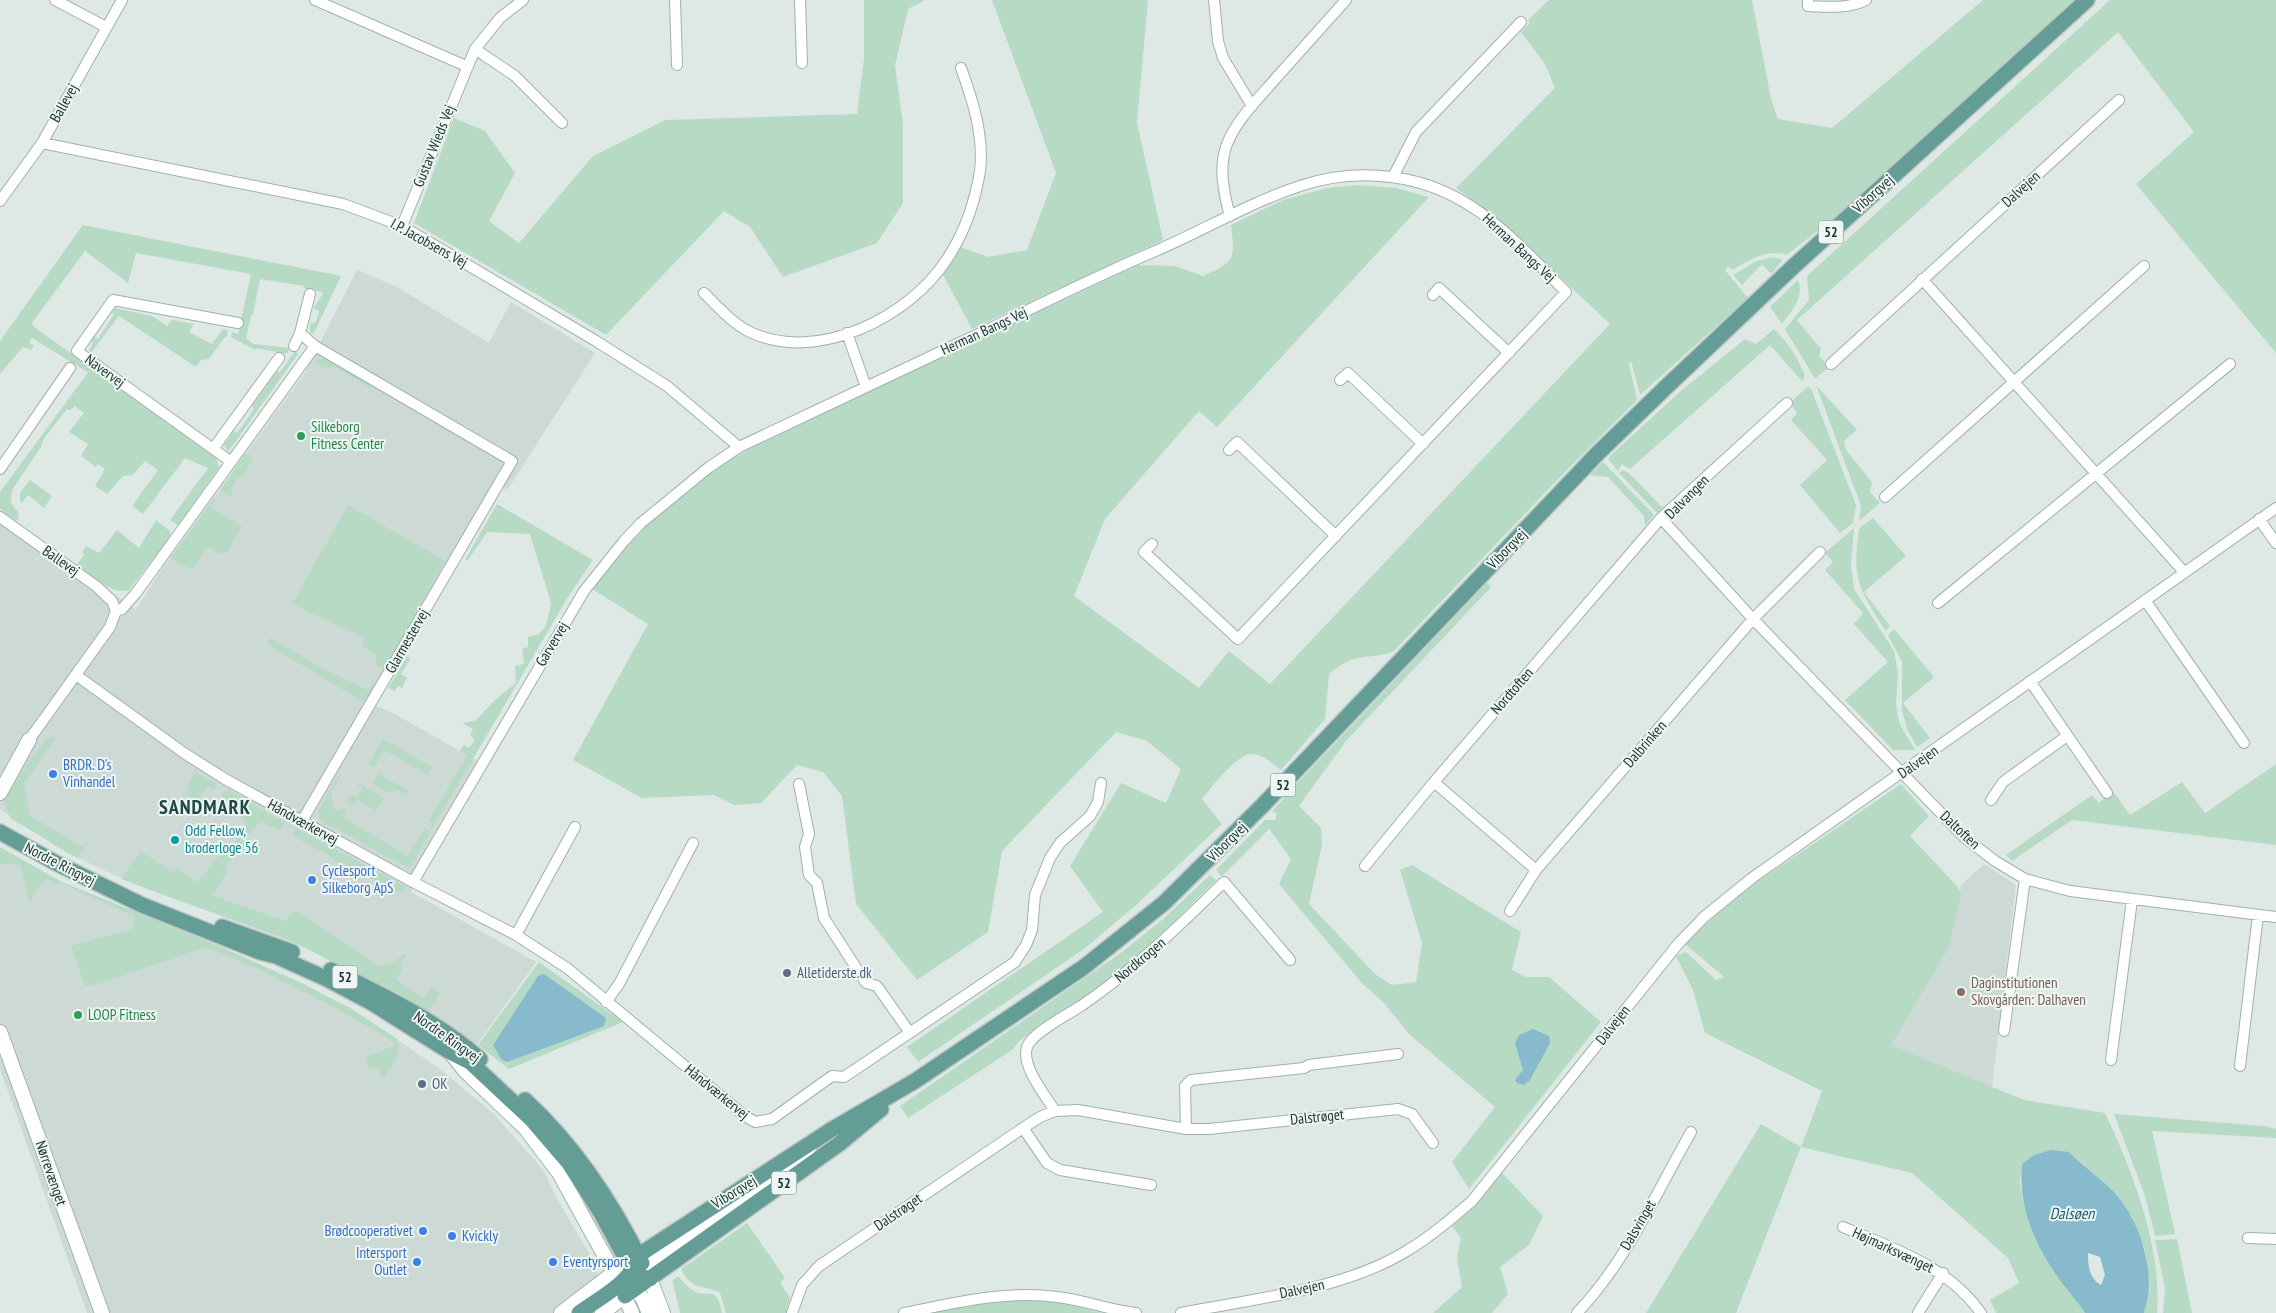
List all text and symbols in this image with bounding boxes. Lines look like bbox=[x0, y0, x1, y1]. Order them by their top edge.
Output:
street label: Ballevej bbox=[45, 80, 82, 125]
street label: Gustav Wieds Vej bbox=[408, 102, 459, 190]
street label: Dalvejen bbox=[1997, 166, 2044, 211]
street label: Viborgvej bbox=[1847, 170, 1897, 218]
street label: Herman Bangs Vej bbox=[1479, 209, 1560, 286]
street label: I.P. Jacobsens Vej bbox=[387, 214, 471, 272]
road number: 52 bbox=[1818, 220, 1844, 243]
street label: Herman Bangs Vej bbox=[937, 302, 1030, 359]
street label: Navervej bbox=[81, 350, 129, 392]
place label: Silkeborg Fitness Center bbox=[311, 417, 385, 453]
marker: Silkeborg Fitness Center bbox=[295, 430, 307, 442]
street label: Dalvangen bbox=[1660, 470, 1713, 523]
street label: Viborgvej bbox=[1482, 524, 1531, 574]
street label: Ballevej bbox=[39, 541, 84, 580]
street label: Glarmestervej bbox=[380, 605, 433, 676]
street label: Garvervej bbox=[531, 618, 572, 670]
street label: Nordtoften bbox=[1486, 663, 1537, 718]
street label: Dalbrinken bbox=[1619, 716, 1670, 771]
street label: Dalvejen bbox=[1894, 741, 1942, 782]
place label: BRDR. D's Vinhandel bbox=[62, 755, 116, 791]
marker: BRDR. D's Vinhandel bbox=[47, 768, 59, 780]
road number: 52 bbox=[1270, 774, 1296, 796]
district label: SANDMARK bbox=[159, 794, 251, 820]
street label: Håndværkervej bbox=[265, 794, 342, 849]
street label: Daltoften bbox=[1936, 806, 1984, 853]
street label: Viborgvej bbox=[1202, 818, 1251, 866]
place label: Odd Fellow, broderloge 56 bbox=[185, 821, 258, 857]
marker: Odd Fellow, broderloge 56 bbox=[169, 834, 181, 846]
street label: Nordre Ringvej bbox=[21, 838, 99, 890]
place label: Cyclesport Silkeborg ApS bbox=[322, 861, 393, 897]
marker: Cyclesport Silkeborg ApS bbox=[306, 874, 318, 886]
street label: Nordkrogen bbox=[1110, 933, 1169, 986]
place label: Alletiderste.dk bbox=[797, 963, 872, 982]
road number: 52 bbox=[332, 966, 358, 989]
marker: Alletiderste.dk bbox=[781, 967, 793, 979]
place label: Daginstitutionen Skovgården: Dalhaven bbox=[1971, 973, 2086, 1009]
marker: Daginstitutionen Skovgården: Dalhaven bbox=[1955, 986, 1967, 998]
street label: Dalvejen bbox=[1591, 1001, 1634, 1048]
place label: LOOP Fitness bbox=[88, 1005, 156, 1024]
street label: Nordre Ringvej bbox=[410, 1007, 484, 1067]
marker: LOOP Fitness bbox=[72, 1009, 84, 1021]
street label: Håndværkervej bbox=[681, 1060, 754, 1124]
place label: OK bbox=[432, 1074, 448, 1093]
marker: OK bbox=[416, 1078, 428, 1090]
street label: Dalstrøget bbox=[1289, 1104, 1345, 1129]
street label: Nørrevænget bbox=[31, 1138, 71, 1208]
street label: Viborgvej bbox=[707, 1171, 760, 1213]
road number: 52 bbox=[772, 1172, 796, 1194]
street label: Dalstrøget bbox=[870, 1189, 925, 1235]
street label: Dalsvinget bbox=[1616, 1196, 1660, 1253]
water label: Dalsøen bbox=[2050, 1203, 2095, 1223]
place label: Brødcooperativet bbox=[324, 1221, 413, 1240]
street label: Højmarksvænget bbox=[1850, 1222, 1937, 1277]
marker: Brødcooperativet bbox=[417, 1225, 429, 1237]
place label: Kvickly bbox=[462, 1226, 498, 1245]
marker: Kvickly bbox=[446, 1230, 458, 1242]
place label: Intersport Outlet bbox=[356, 1243, 407, 1279]
place label: Eventyrsport bbox=[563, 1252, 629, 1271]
marker: Intersport Outlet bbox=[411, 1256, 423, 1268]
marker: Eventyrsport bbox=[547, 1256, 559, 1268]
street label: Dalvejen bbox=[1278, 1274, 1326, 1303]

